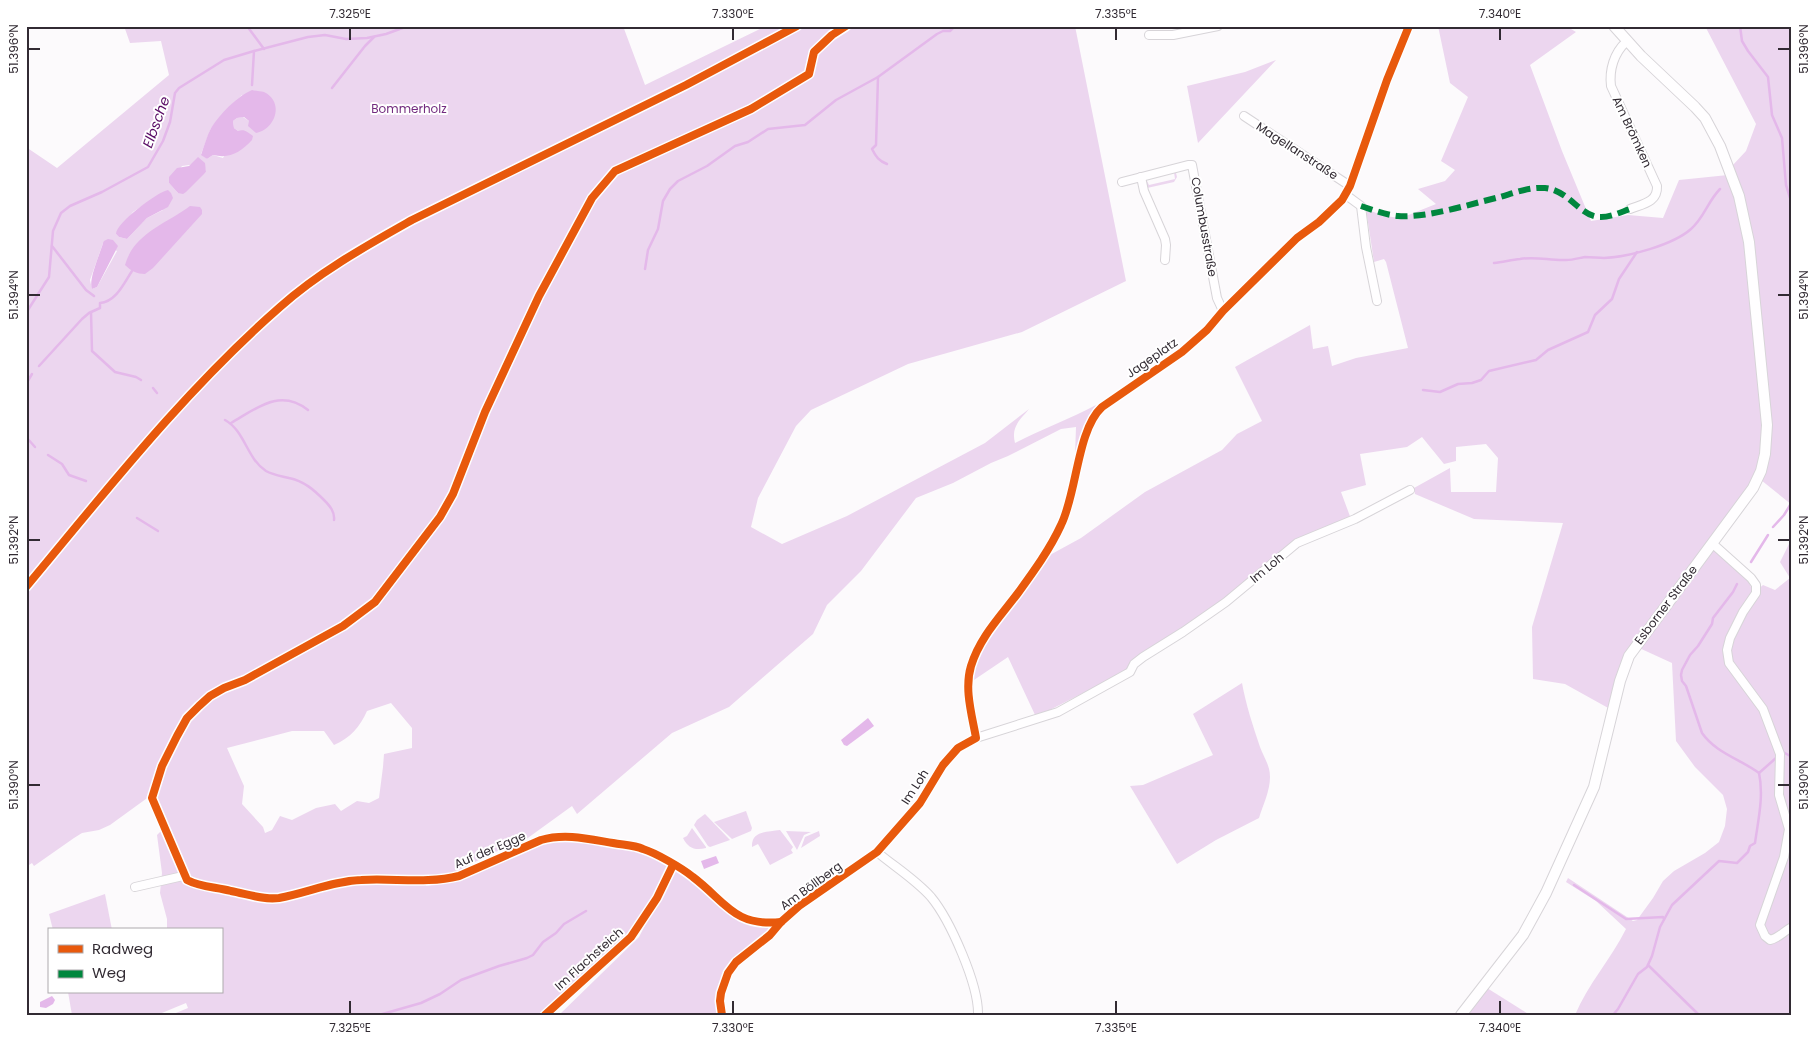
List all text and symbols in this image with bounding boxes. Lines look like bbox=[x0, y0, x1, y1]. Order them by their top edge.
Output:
text: 7.325°E bbox=[329, 5, 371, 22]
text: 7.330°E bbox=[712, 5, 754, 22]
text: 7.335°E bbox=[1095, 5, 1137, 22]
text: 7.340°E bbox=[1479, 5, 1521, 22]
text: 51.396°N bbox=[5, 24, 22, 74]
text: 51.396°N bbox=[1795, 24, 1812, 74]
water label: Elbsche bbox=[137, 93, 175, 151]
street label: Am Brömken bbox=[1609, 93, 1656, 170]
park label: Bommerholz bbox=[371, 100, 447, 117]
street label: Magellanstraße bbox=[1253, 118, 1342, 183]
street label: Columbusstraße bbox=[1187, 176, 1222, 278]
text: 51.394°N bbox=[5, 270, 22, 320]
text: 51.394°N bbox=[1795, 270, 1812, 320]
street label: Jageplatz bbox=[1123, 334, 1181, 381]
text: 51.392°N bbox=[5, 516, 22, 564]
text: 51.392°N bbox=[1795, 516, 1812, 564]
street label: Im Loh bbox=[1246, 549, 1287, 587]
street label: Esborner Straße bbox=[1630, 562, 1701, 648]
text: 51.390°N bbox=[5, 760, 22, 810]
text: 51.390°N bbox=[1795, 760, 1812, 810]
street label: Im Loh bbox=[897, 766, 932, 808]
street label: Auf der Egge bbox=[452, 827, 528, 872]
street label: Am Böllberg bbox=[776, 857, 845, 914]
street label: Im Flachsteich bbox=[551, 923, 627, 994]
legend bbox=[48, 928, 222, 994]
text: Radweg bbox=[92, 938, 153, 959]
text: Weg bbox=[92, 962, 126, 983]
text: 7.325°E bbox=[329, 1019, 371, 1036]
text: 7.330°E bbox=[712, 1019, 754, 1036]
text: 7.335°E bbox=[1095, 1019, 1137, 1036]
text: 7.340°E bbox=[1479, 1019, 1521, 1036]

